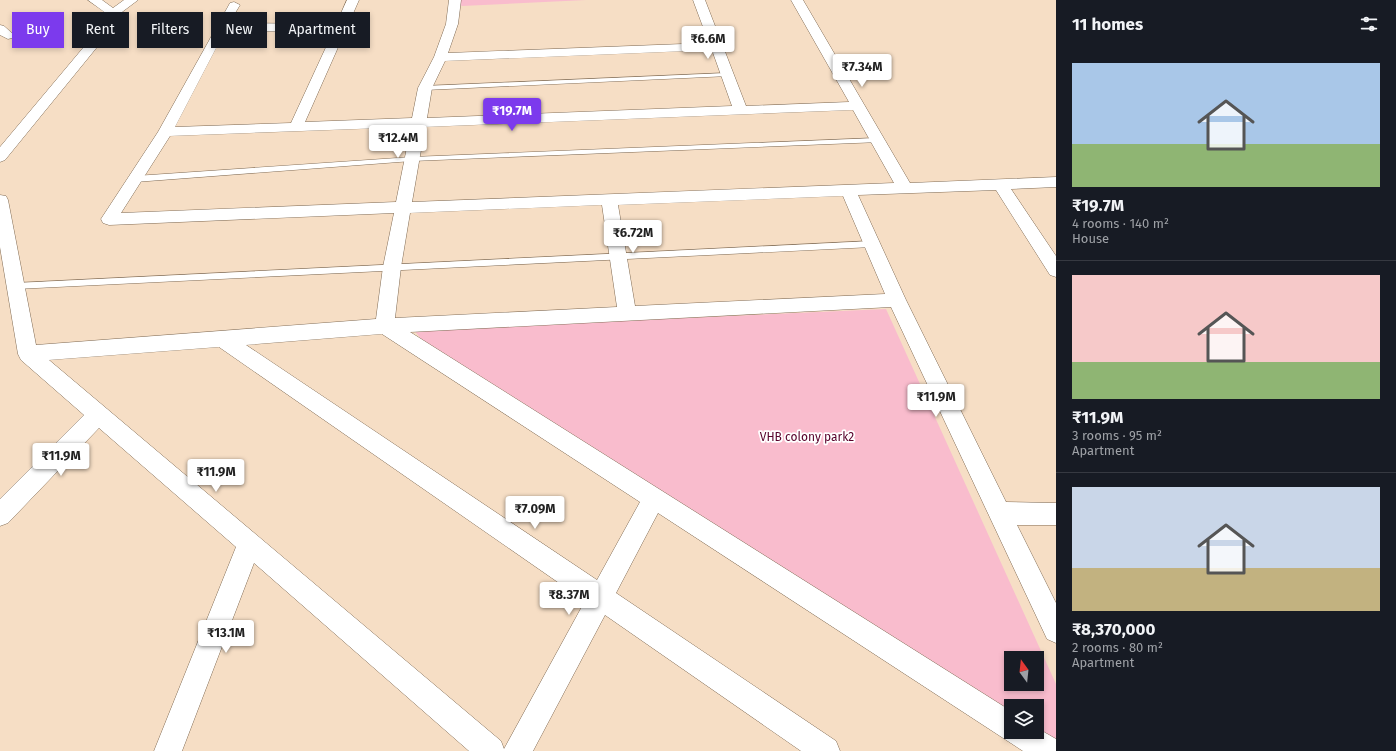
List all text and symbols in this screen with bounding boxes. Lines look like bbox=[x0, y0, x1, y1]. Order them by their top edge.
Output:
chip: Buy bbox=[12, 12, 64, 48]
chip: Rent bbox=[72, 12, 129, 48]
chip: Filters bbox=[137, 12, 203, 48]
chip: New bbox=[211, 12, 267, 48]
chip: Apartment bbox=[275, 12, 370, 48]
icon: filters bbox=[1358, 13, 1380, 35]
text: 11 homes bbox=[1072, 14, 1143, 35]
pin: ₹6.6M bbox=[680, 26, 736, 60]
text: ₹6.6M bbox=[691, 31, 725, 46]
pin: ₹7.34M bbox=[829, 54, 895, 88]
text: ₹7.34M bbox=[842, 59, 882, 74]
icon: home bbox=[1190, 89, 1262, 161]
pin: ₹19.7M bbox=[479, 98, 545, 132]
text: ₹19.7M bbox=[492, 103, 532, 118]
pin: ₹12.4M bbox=[365, 125, 431, 159]
text: ₹12.4M bbox=[378, 130, 418, 145]
text: ₹19.7M bbox=[1072, 195, 1124, 216]
text: 4 rooms · 140 m² bbox=[1072, 216, 1169, 231]
pin: ₹6.72M bbox=[600, 220, 666, 254]
text: ₹6.72M bbox=[613, 225, 653, 240]
text: House bbox=[1072, 231, 1109, 246]
icon: home bbox=[1190, 301, 1262, 373]
pin: ₹11.9M bbox=[903, 384, 969, 418]
text: ₹11.9M bbox=[916, 389, 956, 404]
text: ₹11.9M bbox=[1072, 407, 1123, 428]
text: 3 rooms · 95 m² bbox=[1072, 428, 1162, 443]
park label: VHB colony park2 bbox=[760, 430, 854, 444]
pin: ₹11.9M bbox=[28, 443, 94, 477]
text: Apartment bbox=[1072, 443, 1134, 458]
text: ₹11.9M bbox=[41, 448, 81, 463]
pin: ₹11.9M bbox=[183, 459, 249, 493]
text: ₹11.9M bbox=[196, 464, 236, 479]
pin: ₹7.09M bbox=[502, 496, 568, 530]
text: ₹7.09M bbox=[514, 501, 556, 516]
icon: home bbox=[1190, 513, 1262, 585]
pin: ₹8.37M bbox=[536, 582, 602, 616]
text: ₹8.37M bbox=[549, 587, 589, 602]
text: ₹8,370,000 bbox=[1072, 619, 1155, 640]
pin: ₹13.1M bbox=[193, 620, 259, 654]
text: ₹13.1M bbox=[207, 625, 245, 640]
text: 2 rooms · 80 m² bbox=[1072, 640, 1163, 655]
north arrow bbox=[1004, 651, 1044, 691]
map controls bbox=[1004, 651, 1044, 739]
text: Apartment bbox=[1072, 655, 1134, 670]
button: layers bbox=[1004, 699, 1044, 739]

